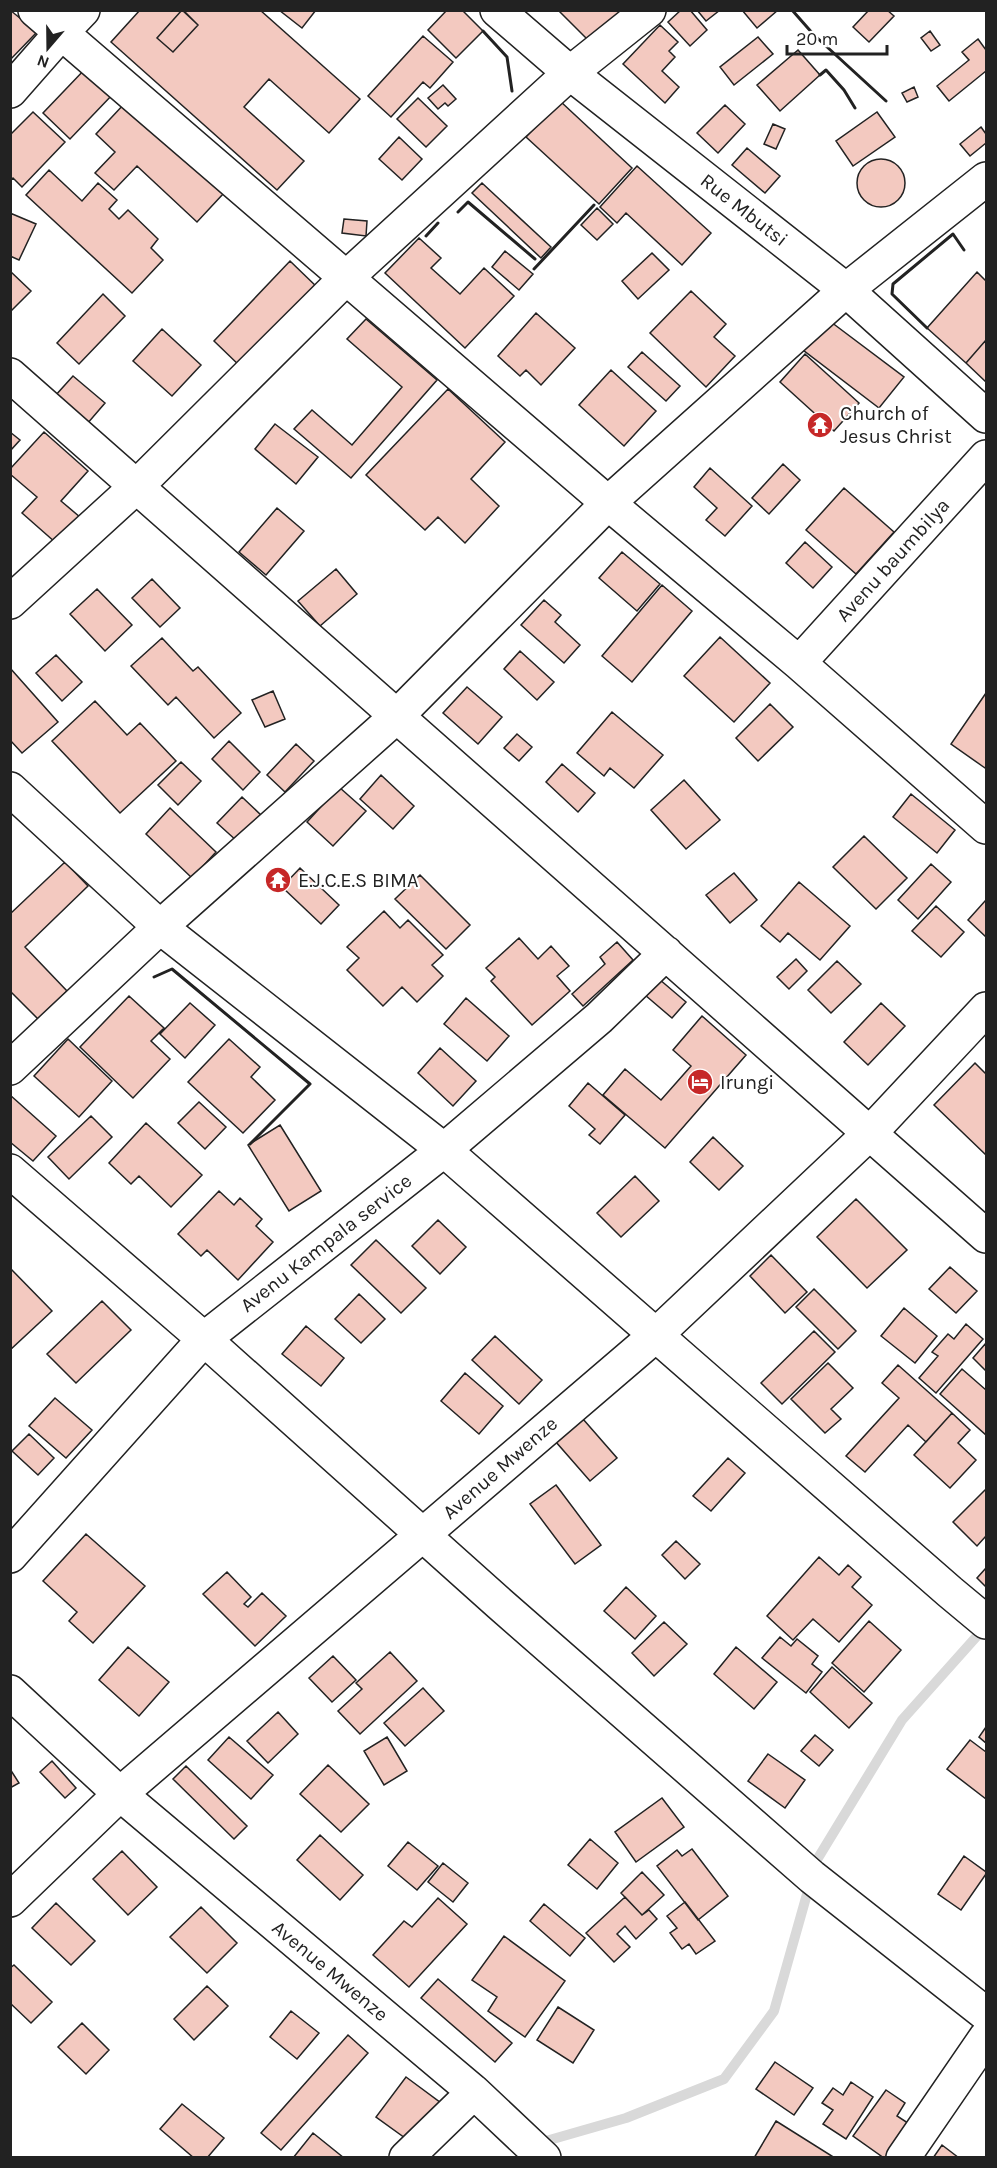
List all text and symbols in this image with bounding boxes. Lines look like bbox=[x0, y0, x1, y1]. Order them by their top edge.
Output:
north arrow bbox=[18, 18, 78, 78]
scale bar bbox=[787, 18, 888, 56]
text: 20 m bbox=[796, 28, 838, 50]
text: N bbox=[34, 51, 52, 73]
street label: Rue Mbutsi bbox=[696, 169, 792, 251]
place label: Church of Jesus Christ bbox=[840, 402, 952, 448]
temple icon: Church of Jesus Christ bbox=[805, 410, 835, 440]
street label: Avenu baumbilya bbox=[832, 494, 954, 626]
temple icon: E.J.C.E.S BIMA bbox=[263, 865, 293, 895]
place label: E.J.C.E.S BIMA bbox=[298, 869, 418, 892]
hotel icon: Irungi bbox=[685, 1067, 715, 1097]
place label: Irungi bbox=[720, 1071, 774, 1094]
street label: Avenu Kampala service bbox=[236, 1169, 416, 1317]
street label: Avenue Mwenze bbox=[438, 1412, 562, 1524]
street label: Avenue Mwenze bbox=[267, 1916, 393, 2026]

